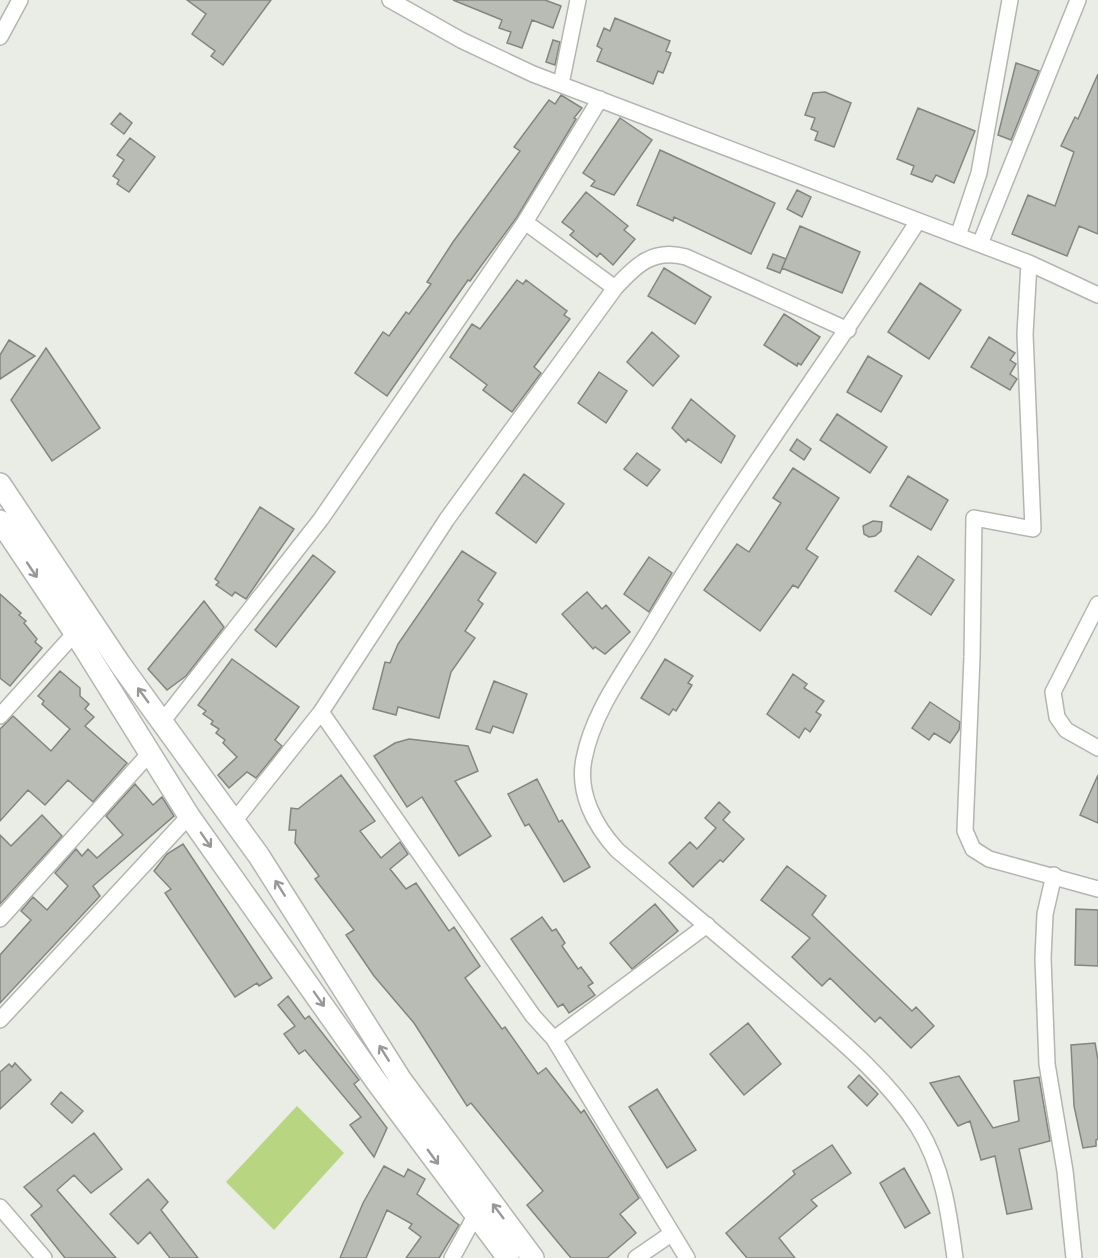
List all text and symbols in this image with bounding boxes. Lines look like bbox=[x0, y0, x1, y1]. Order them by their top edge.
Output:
one-way arrow bbox=[27, 561, 39, 578]
one-way arrow bbox=[136, 688, 149, 704]
one-way arrow bbox=[200, 831, 212, 848]
one-way arrow bbox=[274, 881, 286, 897]
one-way arrow bbox=[313, 990, 325, 1006]
one-way arrow bbox=[378, 1045, 390, 1062]
one-way arrow bbox=[426, 1149, 439, 1165]
one-way arrow bbox=[492, 1204, 504, 1220]

